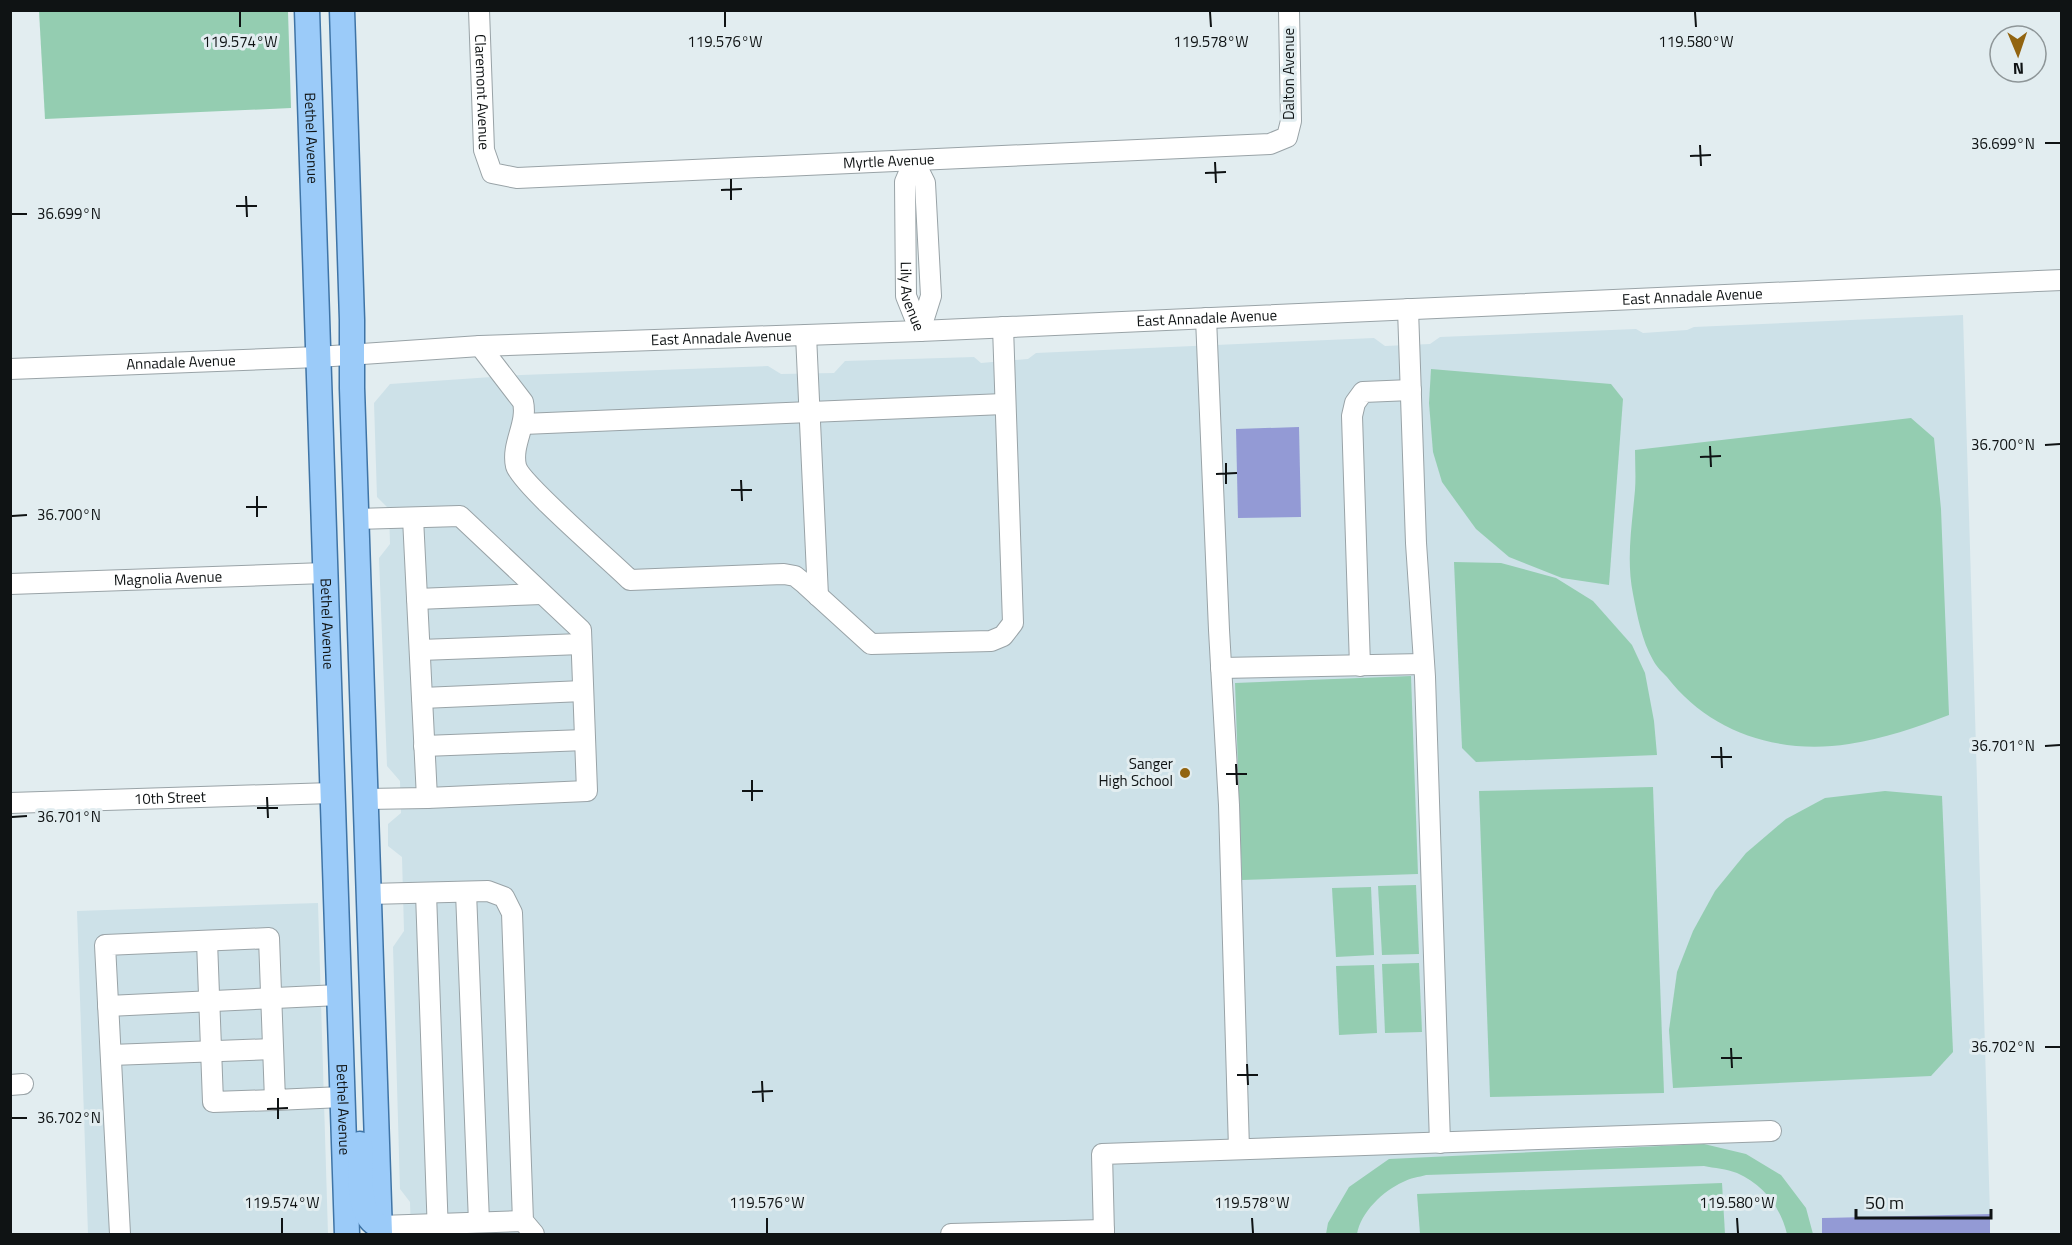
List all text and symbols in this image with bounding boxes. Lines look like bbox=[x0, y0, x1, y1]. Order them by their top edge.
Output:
north arrow bbox=[1988, 24, 2048, 84]
street label: Dalton Avenue bbox=[1277, 28, 1300, 120]
text: 119.574°W bbox=[202, 30, 278, 53]
text: 119.576°W bbox=[687, 30, 763, 53]
text: 119.578°W bbox=[1173, 30, 1249, 53]
text: 119.580°W bbox=[1658, 30, 1734, 53]
street label: Claremont Avenue bbox=[469, 34, 496, 150]
text: N bbox=[2013, 57, 2024, 81]
street label: Bethel Avenue bbox=[299, 92, 325, 184]
text: 36.699°N bbox=[1971, 132, 2035, 155]
street label: Myrtle Avenue bbox=[842, 147, 935, 174]
text: 36.699°N bbox=[37, 202, 101, 225]
street label: Lily Avenue bbox=[895, 261, 931, 334]
street label: East Annadale Avenue bbox=[1622, 281, 1763, 311]
street label: East Annadale Avenue bbox=[1136, 303, 1278, 332]
street label: East Annadale Avenue bbox=[651, 323, 792, 351]
street label: Annadale Avenue bbox=[126, 348, 236, 375]
text: 36.700°N bbox=[1971, 433, 2035, 456]
text: 36.700°N bbox=[37, 503, 101, 526]
street label: Magnolia Avenue bbox=[113, 565, 222, 591]
street label: Bethel Avenue bbox=[315, 578, 341, 670]
text: 36.701°N bbox=[1971, 734, 2035, 757]
place label: Sanger High School bbox=[1098, 752, 1173, 792]
marker: Sanger High School bbox=[1178, 766, 1192, 780]
street label: 10th Street bbox=[133, 785, 207, 810]
text: 36.701°N bbox=[37, 805, 101, 828]
text: 36.702°N bbox=[1971, 1035, 2035, 1058]
street label: Bethel Avenue bbox=[330, 1063, 356, 1155]
text: 36.702°N bbox=[37, 1106, 101, 1129]
scale bar bbox=[1856, 1182, 1991, 1220]
text: 50 m bbox=[1865, 1189, 1904, 1216]
text: 119.574°W bbox=[244, 1191, 320, 1214]
text: 119.576°W bbox=[729, 1191, 805, 1214]
text: 119.578°W bbox=[1214, 1191, 1290, 1214]
text: 119.580°W bbox=[1699, 1191, 1775, 1214]

